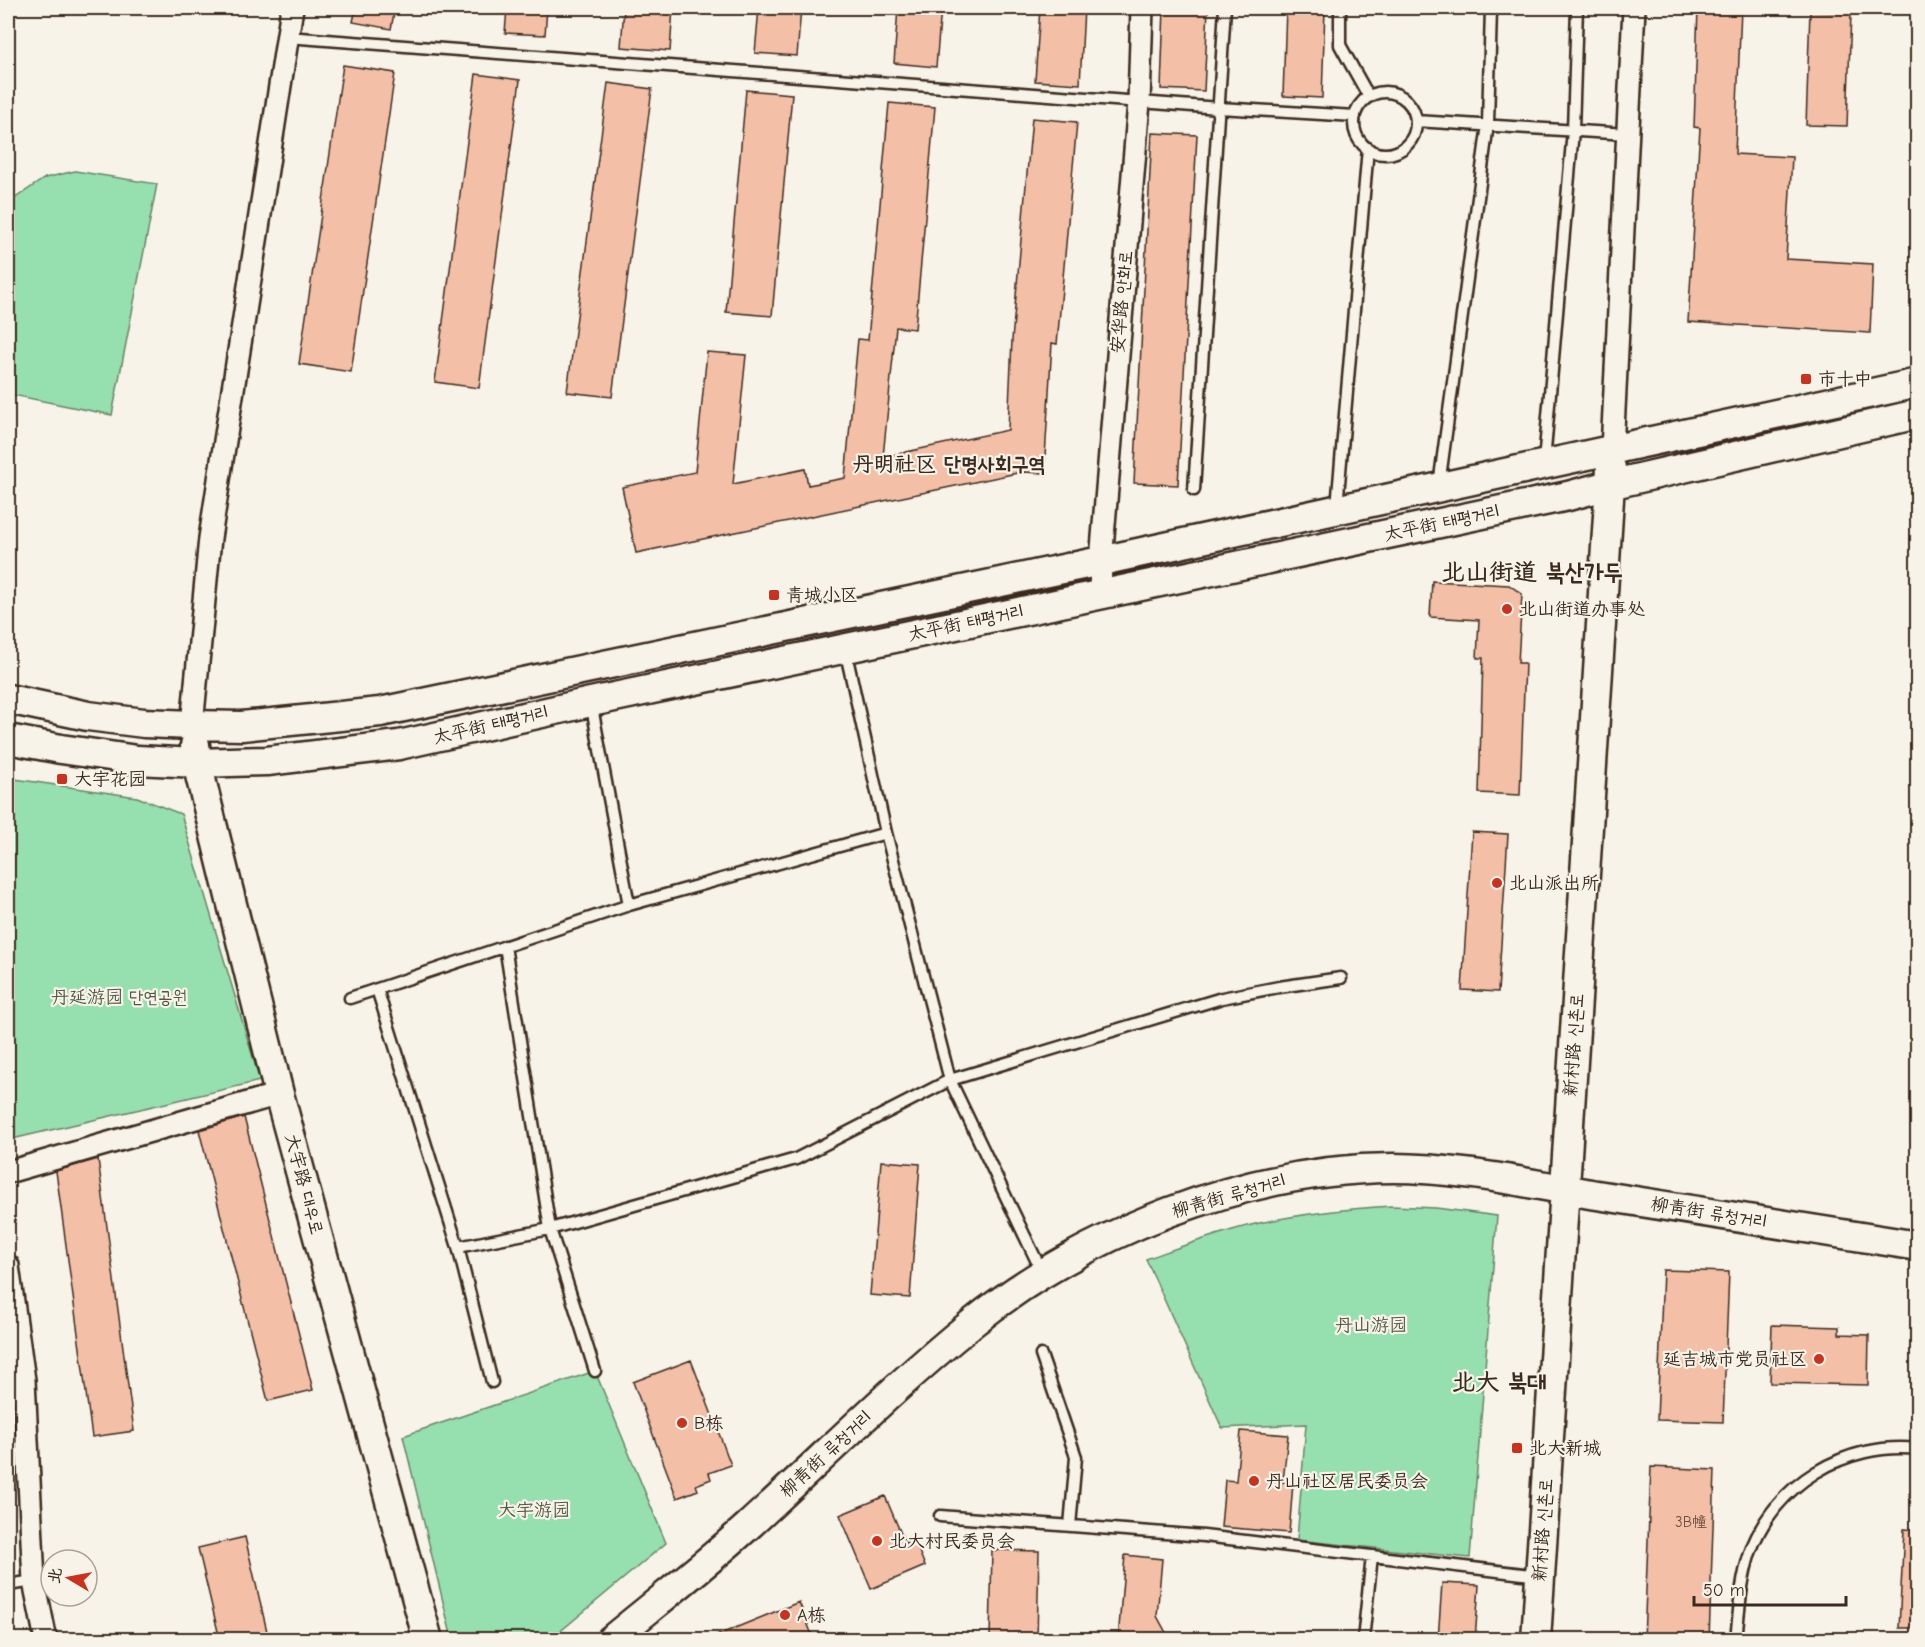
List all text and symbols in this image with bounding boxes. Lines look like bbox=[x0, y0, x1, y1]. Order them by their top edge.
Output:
street label: 安华路 안화로 bbox=[1107, 250, 1137, 354]
place label: 市十中 bbox=[1818, 369, 1872, 390]
marker: 市十中 bbox=[1799, 372, 1813, 386]
district label: 丹明社区 단명사회구역 bbox=[853, 452, 1045, 476]
street label: 太平街 태평거리 bbox=[1382, 500, 1502, 546]
district label: 北山街道 북산가두 bbox=[1441, 558, 1623, 586]
place label: 青城小区 bbox=[786, 585, 858, 606]
marker: 青城小区 bbox=[767, 588, 781, 602]
place label: 北山街道办事处 bbox=[1519, 599, 1645, 620]
street label: 太平街 태평거리 bbox=[906, 600, 1026, 646]
marker: 北山街道办事处 bbox=[1500, 602, 1514, 616]
street label: 太平街 태평거리 bbox=[431, 702, 551, 748]
place label: 大宇花园 bbox=[74, 769, 146, 790]
marker: 大宇花园 bbox=[55, 772, 69, 786]
place label: 北山派出所 bbox=[1509, 873, 1599, 894]
marker: 北山派出所 bbox=[1490, 876, 1504, 890]
park label: 丹延游园 단연공원 bbox=[51, 987, 187, 1008]
street label: 新村路 신촌로 bbox=[1560, 993, 1588, 1097]
street label: 大宇路 대우로 bbox=[280, 1131, 328, 1237]
street label: 柳青街 류청거리 bbox=[1169, 1170, 1289, 1222]
street label: 柳青街 류청거리 bbox=[1649, 1193, 1769, 1233]
park label: 丹山游园 bbox=[1335, 1315, 1407, 1336]
place label: 延吉城市党员社区 bbox=[1663, 1349, 1807, 1370]
marker: 延吉城市党员社区 bbox=[1812, 1352, 1826, 1366]
district label: 北大 북대 bbox=[1451, 1368, 1547, 1396]
street label: 柳青街 류청거리 bbox=[776, 1406, 876, 1502]
place label: B栋 bbox=[694, 1413, 723, 1434]
marker: B栋 bbox=[675, 1416, 689, 1430]
place label: 北大新城 bbox=[1529, 1438, 1601, 1459]
marker: 北大新城 bbox=[1510, 1441, 1524, 1455]
place label: 丹山社区居民委员会 bbox=[1266, 1471, 1428, 1492]
marker: 丹山社区居民委员会 bbox=[1247, 1474, 1261, 1488]
street label: 新村路 신촌로 bbox=[1529, 1478, 1557, 1582]
park label: 大宇游园 bbox=[498, 1500, 570, 1521]
house number: 3B幢 bbox=[1675, 1513, 1707, 1531]
place label: 北大村民委员会 bbox=[889, 1531, 1015, 1552]
marker: 北大村民委员会 bbox=[870, 1534, 884, 1548]
north arrow bbox=[39, 1548, 99, 1608]
text: 北 bbox=[45, 1566, 65, 1585]
scale bar bbox=[1694, 1569, 1846, 1607]
text: 50 m bbox=[1703, 1580, 1745, 1601]
place label: A栋 bbox=[797, 1605, 825, 1626]
marker: A栋 bbox=[778, 1608, 792, 1622]

